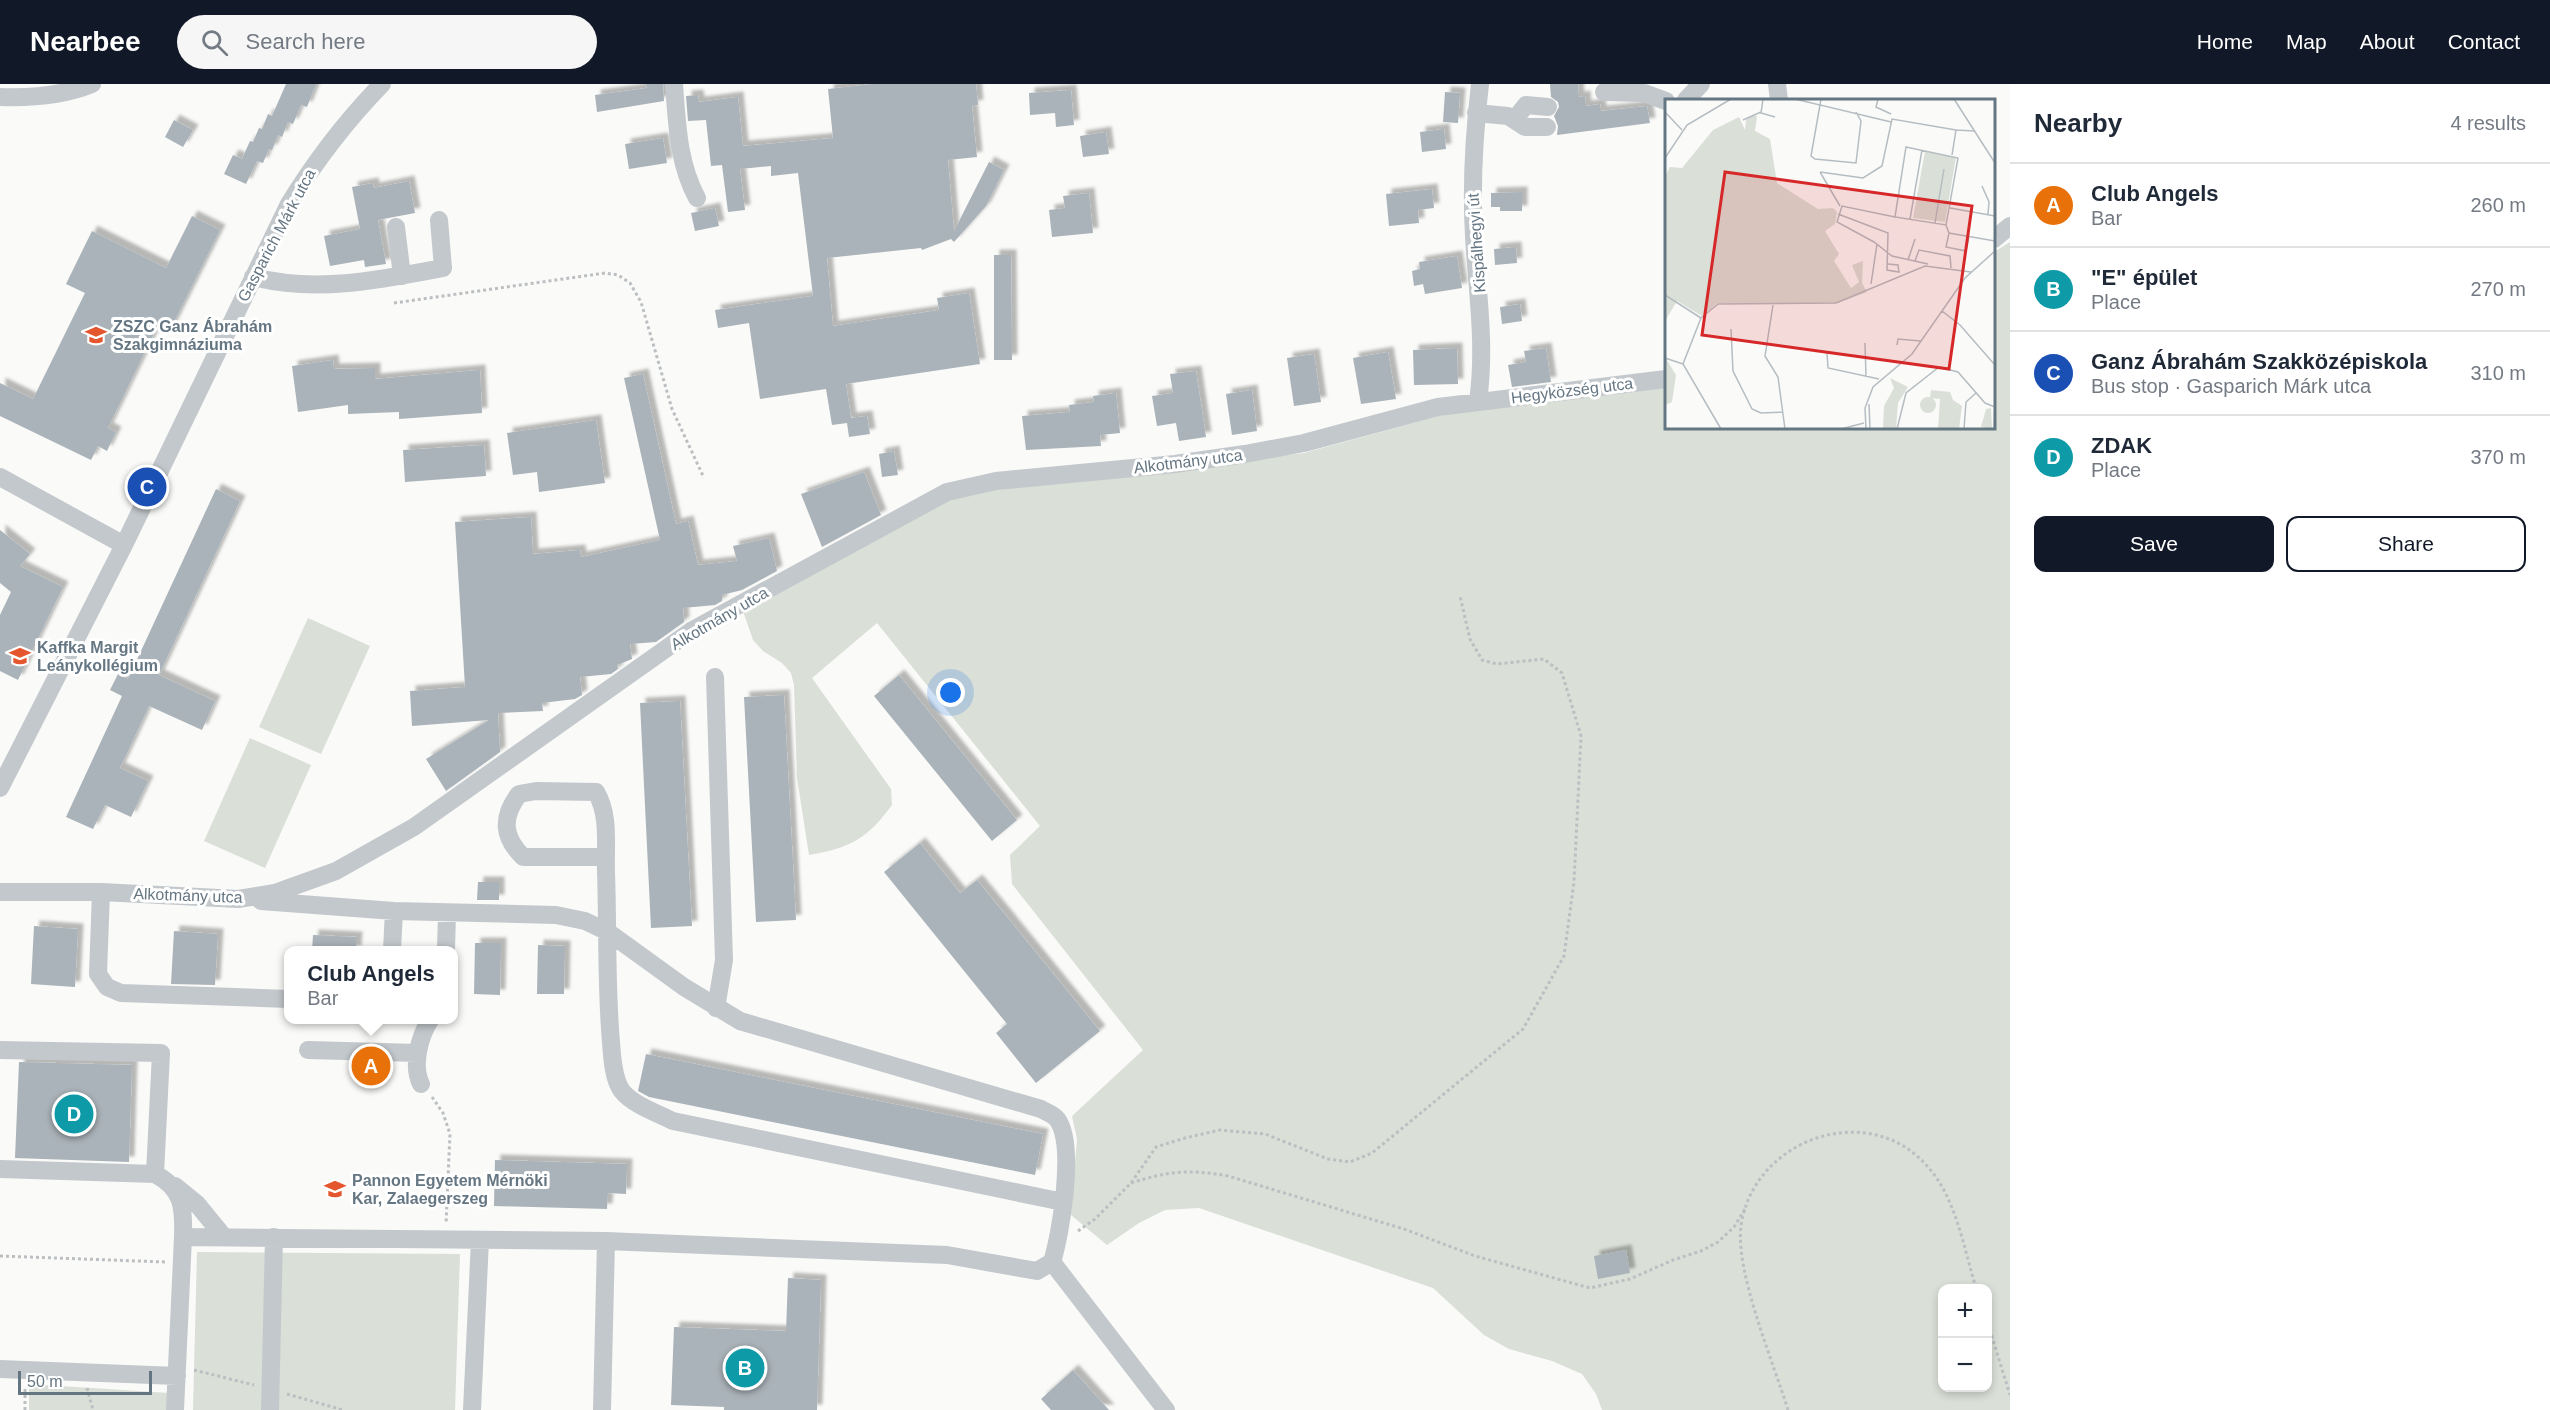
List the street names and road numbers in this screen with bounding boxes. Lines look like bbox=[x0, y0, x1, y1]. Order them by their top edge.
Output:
street label: Gasparich Márk utca bbox=[234, 166, 319, 304]
street label: Kispálhegyi út bbox=[1465, 192, 1488, 293]
street label: Hegyközség utca bbox=[1510, 375, 1634, 406]
street label: Alkotmány utca bbox=[1133, 446, 1243, 477]
street label: Alkotmány utca bbox=[668, 584, 771, 653]
street label: Alkotmány utca bbox=[133, 885, 243, 906]

